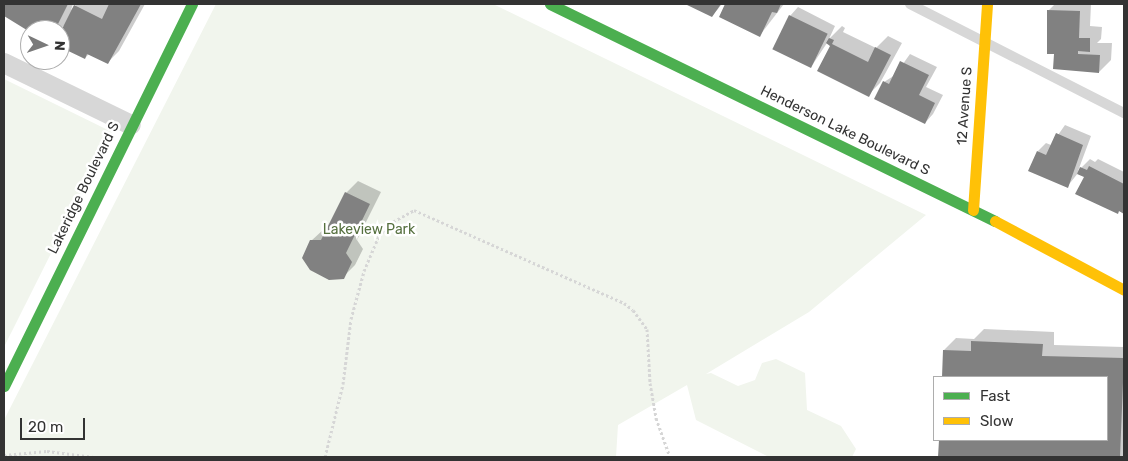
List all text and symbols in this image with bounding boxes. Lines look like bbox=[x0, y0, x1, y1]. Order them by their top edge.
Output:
north arrow bbox=[20, 20, 70, 70]
text: N bbox=[51, 40, 68, 51]
street label: 12 Avenue S bbox=[954, 66, 976, 146]
street label: Henderson Lake Boulevard S bbox=[758, 83, 932, 179]
street label: Lakeridge Boulevard S bbox=[45, 119, 123, 257]
park label: Lakeview Park bbox=[323, 222, 415, 238]
legend bbox=[933, 376, 1108, 441]
text: Fast bbox=[980, 387, 1010, 405]
scale bar bbox=[22, 408, 88, 440]
text: Slow bbox=[980, 412, 1013, 430]
text: 20 m bbox=[28, 418, 63, 436]

